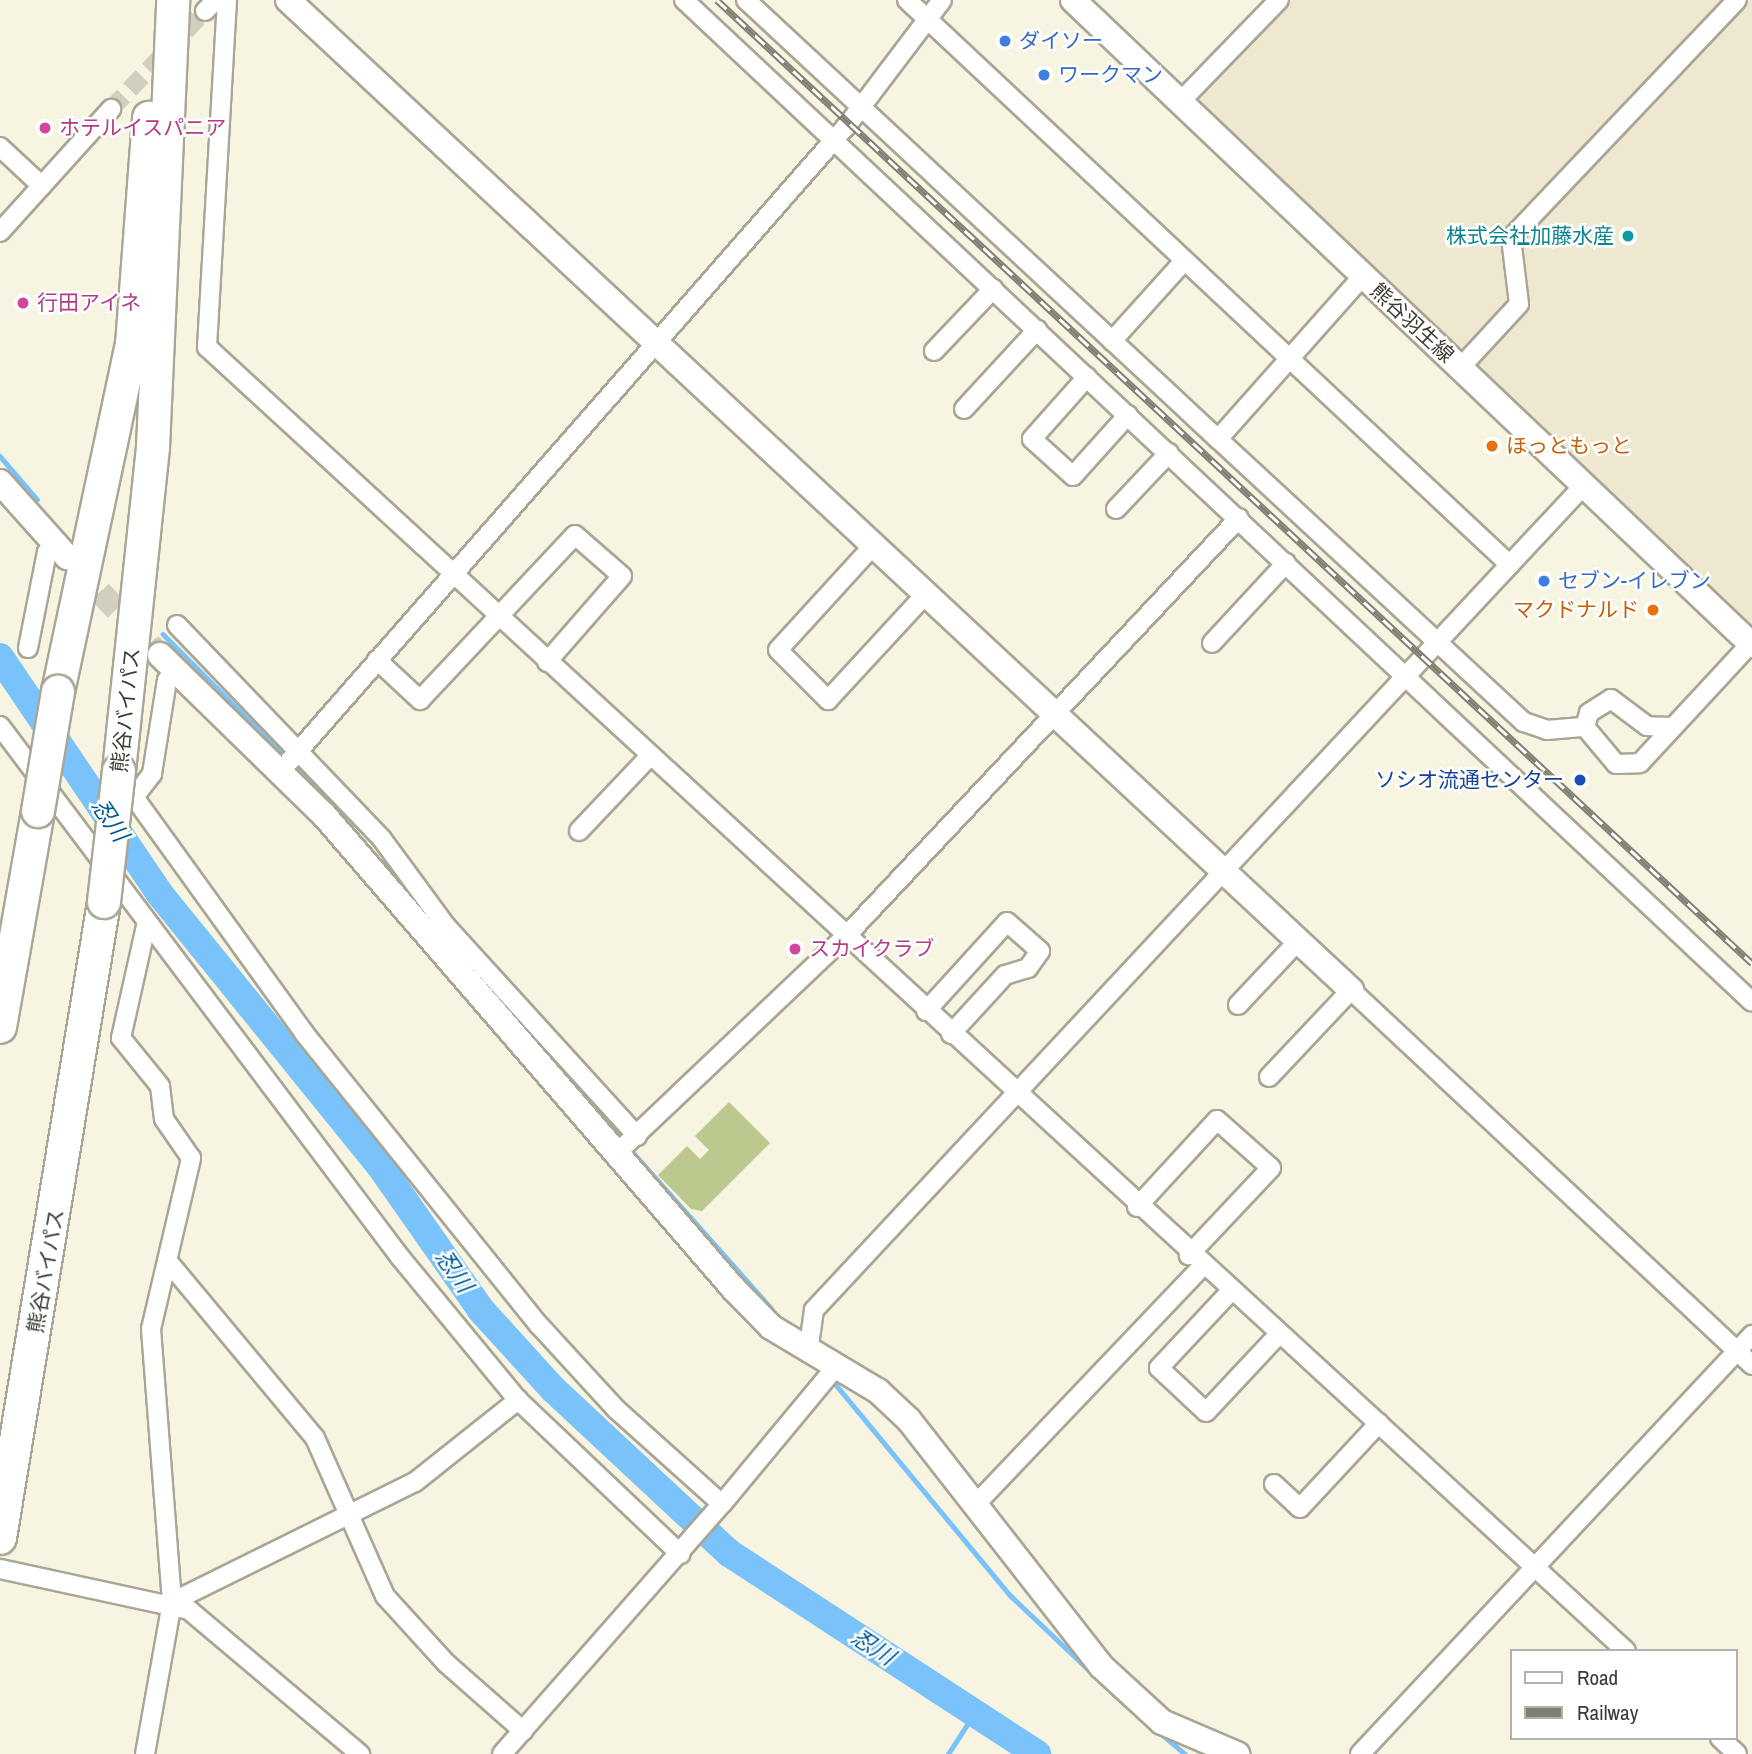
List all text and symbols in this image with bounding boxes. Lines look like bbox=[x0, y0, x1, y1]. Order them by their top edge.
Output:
place label: ダイソー bbox=[1019, 28, 1103, 54]
marker: ダイソー bbox=[997, 33, 1013, 49]
place label: ワークマン bbox=[1058, 62, 1163, 88]
marker: ワークマン bbox=[1036, 67, 1052, 83]
place label: ホテルイスパニア bbox=[59, 115, 227, 141]
marker: ホテルイスパニア bbox=[37, 120, 53, 136]
place label: 株式会社加藤水産 bbox=[1446, 223, 1614, 249]
marker: 株式会社加藤水産 bbox=[1620, 228, 1636, 244]
street label: 熊谷羽生線 bbox=[1365, 278, 1459, 368]
place label: 行田アイネ bbox=[37, 290, 142, 316]
marker: 行田アイネ bbox=[15, 295, 31, 311]
place label: ほっともっと bbox=[1506, 433, 1632, 459]
marker: ほっともっと bbox=[1484, 438, 1500, 454]
place label: セブン-イレブン bbox=[1558, 568, 1711, 594]
marker: セブン-イレブン bbox=[1536, 573, 1552, 589]
place label: マクドナルド bbox=[1513, 597, 1639, 623]
marker: マクドナルド bbox=[1645, 602, 1661, 618]
street label: 熊谷バイパス bbox=[107, 646, 145, 774]
place label: ソシオ流通センター bbox=[1375, 767, 1564, 793]
marker: ソシオ流通センター bbox=[1570, 770, 1590, 790]
water label: 忍川 bbox=[86, 793, 134, 847]
place label: スカイクラブ bbox=[809, 936, 935, 962]
marker: スカイクラブ bbox=[787, 941, 803, 957]
street label: 熊谷バイパス bbox=[23, 1207, 69, 1335]
water label: 忍川 bbox=[430, 1244, 478, 1298]
water label: 忍川 bbox=[846, 1623, 900, 1671]
legend bbox=[1510, 1649, 1738, 1740]
text: Road bbox=[1577, 1663, 1618, 1692]
text: Railway bbox=[1577, 1698, 1638, 1727]

